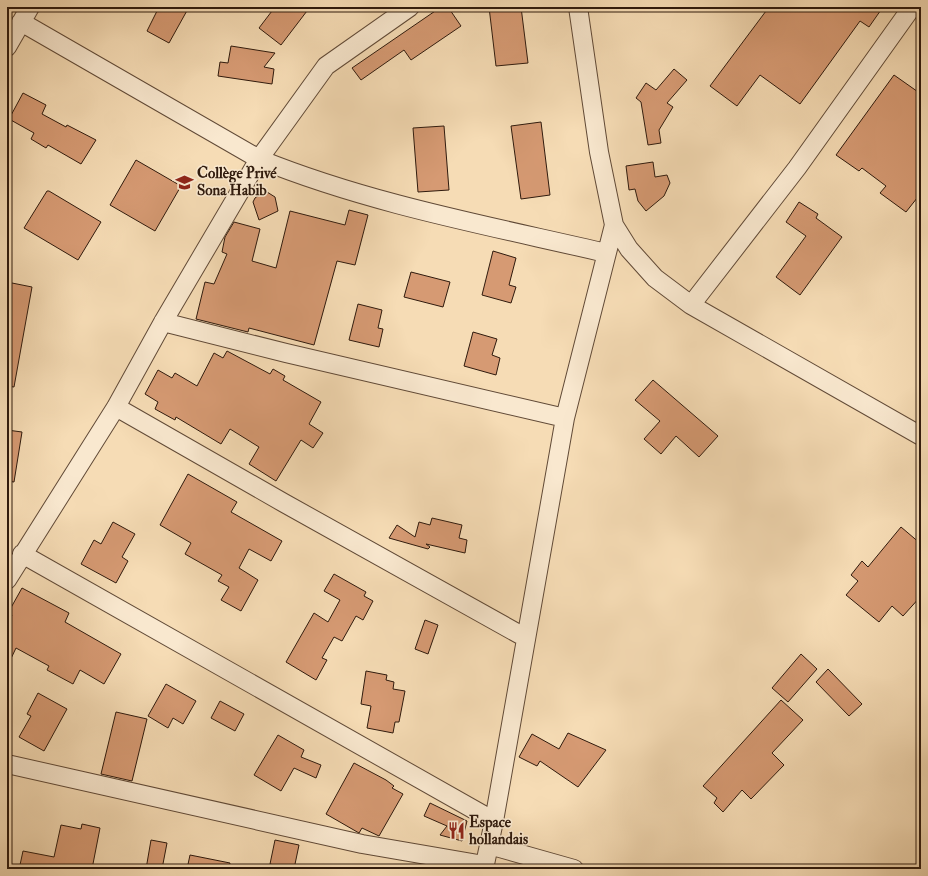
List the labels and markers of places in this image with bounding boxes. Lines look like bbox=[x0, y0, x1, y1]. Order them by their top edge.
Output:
place label: Collège Privé Sona Habib bbox=[197, 164, 277, 200]
school or university icon: Collège Privé Sona Habib bbox=[174, 172, 194, 192]
place label: Espace hollandais bbox=[469, 813, 528, 849]
restaurant icon: Espace hollandais bbox=[446, 821, 466, 841]

